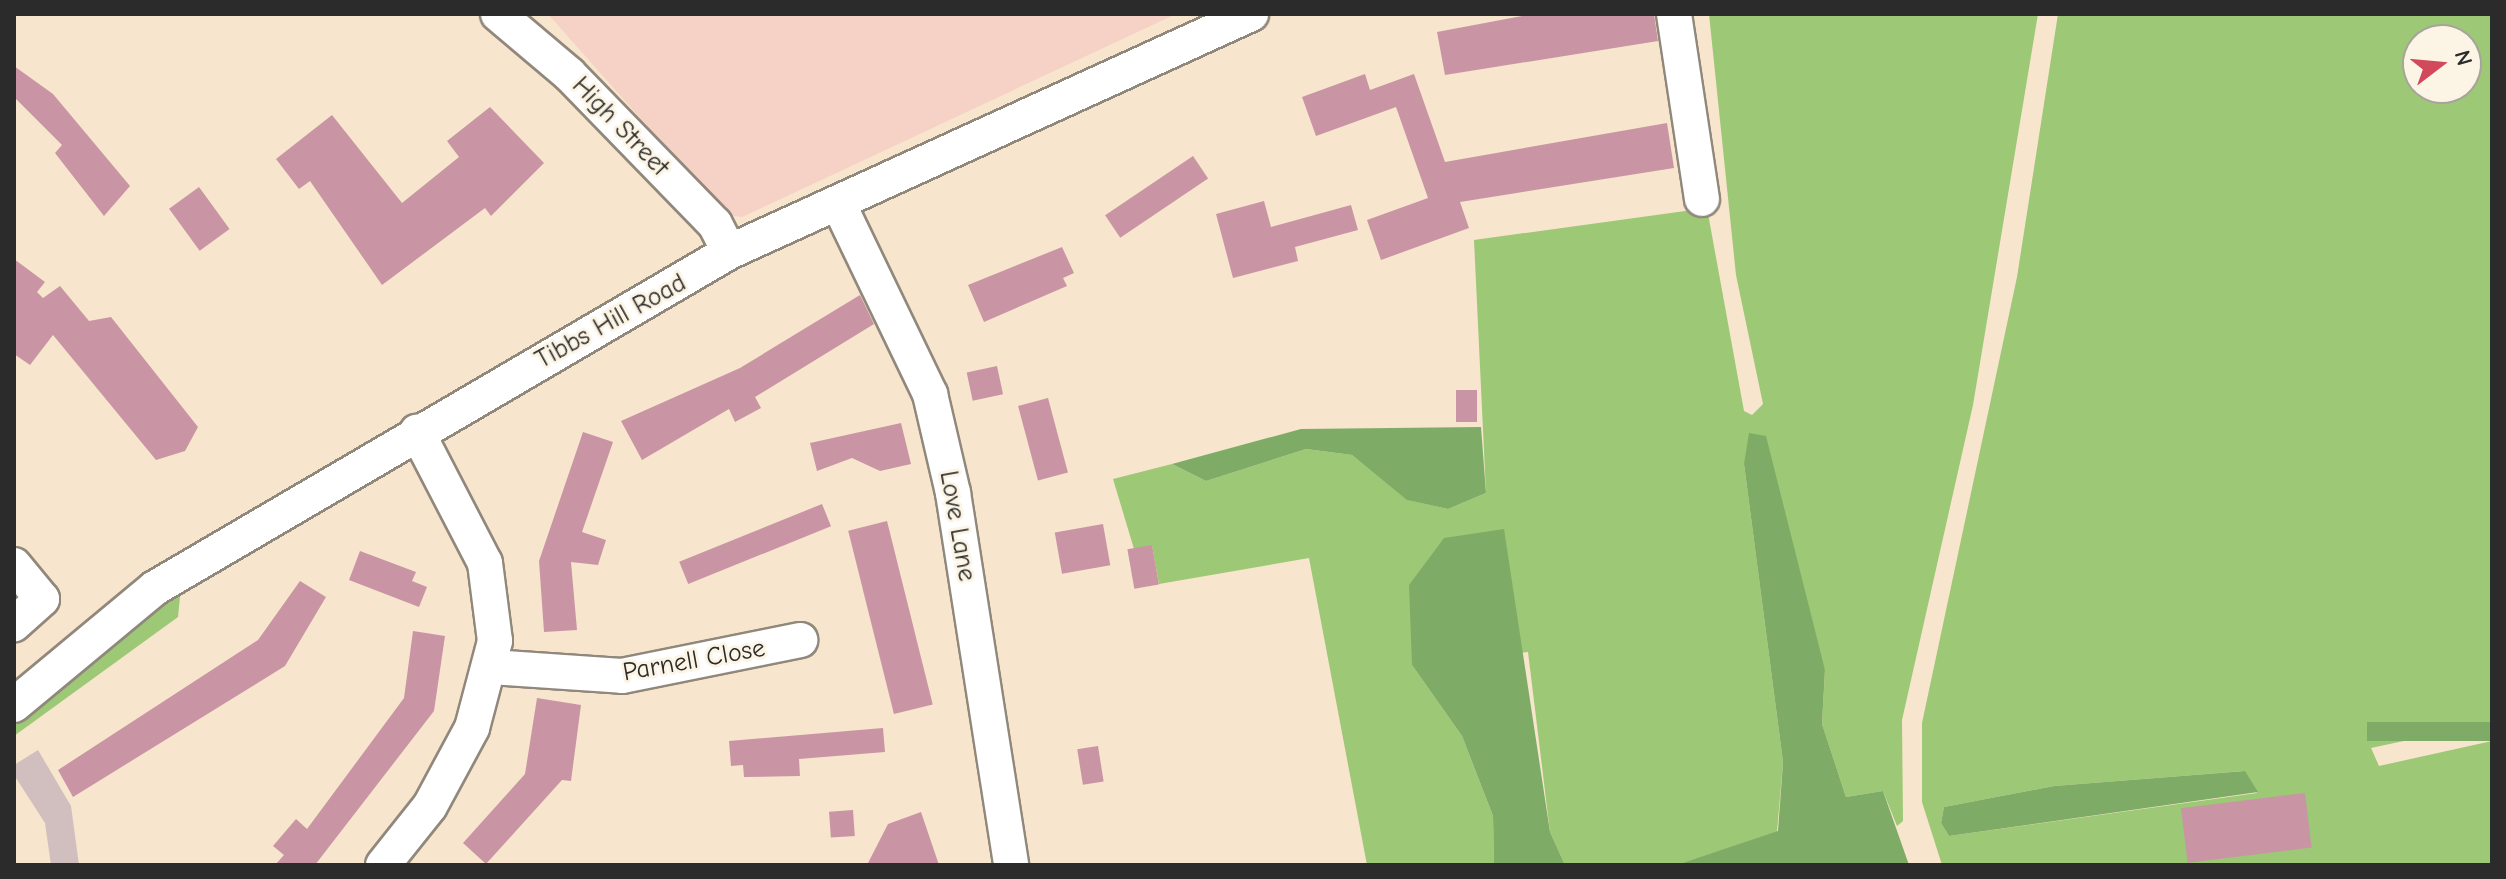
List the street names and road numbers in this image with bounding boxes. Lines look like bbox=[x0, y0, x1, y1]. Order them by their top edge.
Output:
street label: High Street bbox=[565, 71, 675, 183]
street label: Tibbs Hill Road bbox=[530, 268, 692, 376]
street label: Love Lane bbox=[932, 468, 982, 584]
street label: Parnell Close bbox=[621, 633, 767, 689]

